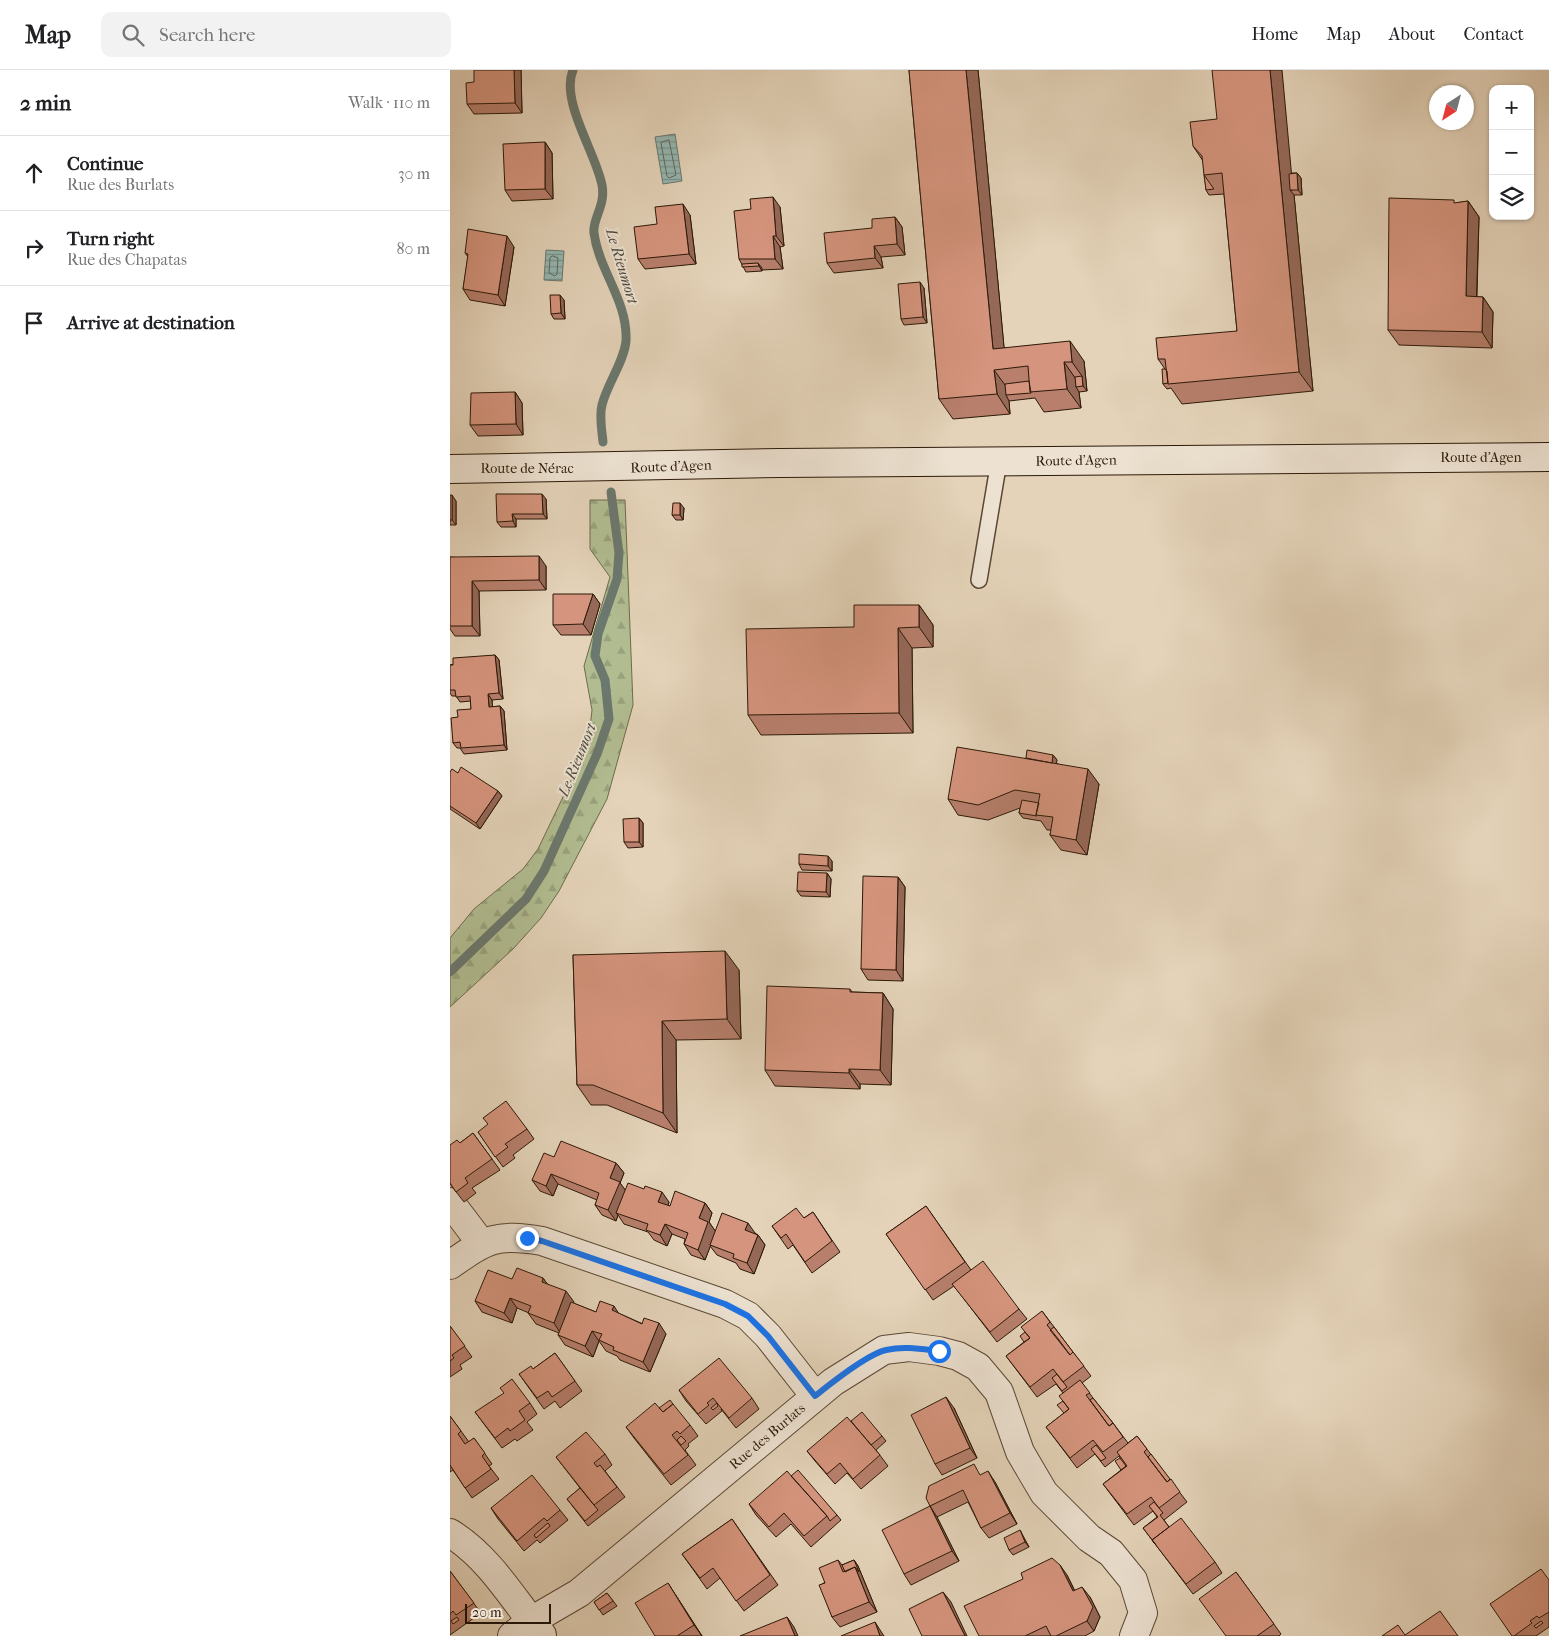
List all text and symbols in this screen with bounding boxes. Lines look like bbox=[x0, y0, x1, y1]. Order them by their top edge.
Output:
search box bbox=[101, 12, 451, 57]
text: Map bbox=[25, 21, 71, 49]
icon: search bbox=[119, 21, 147, 49]
text: Search here bbox=[159, 24, 255, 46]
text: Home bbox=[1251, 24, 1298, 45]
text: Map bbox=[1326, 24, 1361, 45]
text: About bbox=[1389, 24, 1435, 45]
text: Contact bbox=[1463, 24, 1524, 45]
north arrow bbox=[1429, 85, 1474, 130]
map controls bbox=[1489, 85, 1534, 220]
button: + bbox=[1489, 85, 1534, 130]
text: 2 min bbox=[20, 91, 71, 115]
text: Walk · 110 m bbox=[348, 93, 430, 112]
button: − bbox=[1489, 130, 1534, 175]
text: Continue bbox=[67, 153, 143, 175]
icon: ahead bbox=[20, 159, 48, 187]
text: 30 m bbox=[398, 164, 430, 183]
text: Rue des Burlats bbox=[67, 175, 174, 194]
button: layers bbox=[1489, 175, 1534, 220]
water label: Le Rieumort bbox=[602, 225, 642, 307]
text: Turn right bbox=[67, 228, 154, 250]
icon: right bbox=[20, 234, 48, 262]
text: 80 m bbox=[396, 239, 430, 258]
text: Rue des Chapatas bbox=[67, 250, 187, 269]
icon: arrive bbox=[20, 309, 48, 337]
text: Arrive at destination bbox=[67, 312, 235, 334]
street label: Route d'Agen bbox=[1440, 449, 1522, 466]
street label: Route d'Agen bbox=[1035, 451, 1117, 470]
street label: Route d'Agen bbox=[630, 457, 712, 476]
street label: Route de Nérac bbox=[480, 460, 574, 477]
water label: Le Rieumort bbox=[554, 719, 600, 800]
route end bbox=[516, 1227, 539, 1250]
route start bbox=[928, 1340, 951, 1363]
street label: Rue des Burlats bbox=[726, 1400, 809, 1473]
scale bar bbox=[465, 1601, 551, 1624]
text: 20 m bbox=[472, 1604, 502, 1621]

